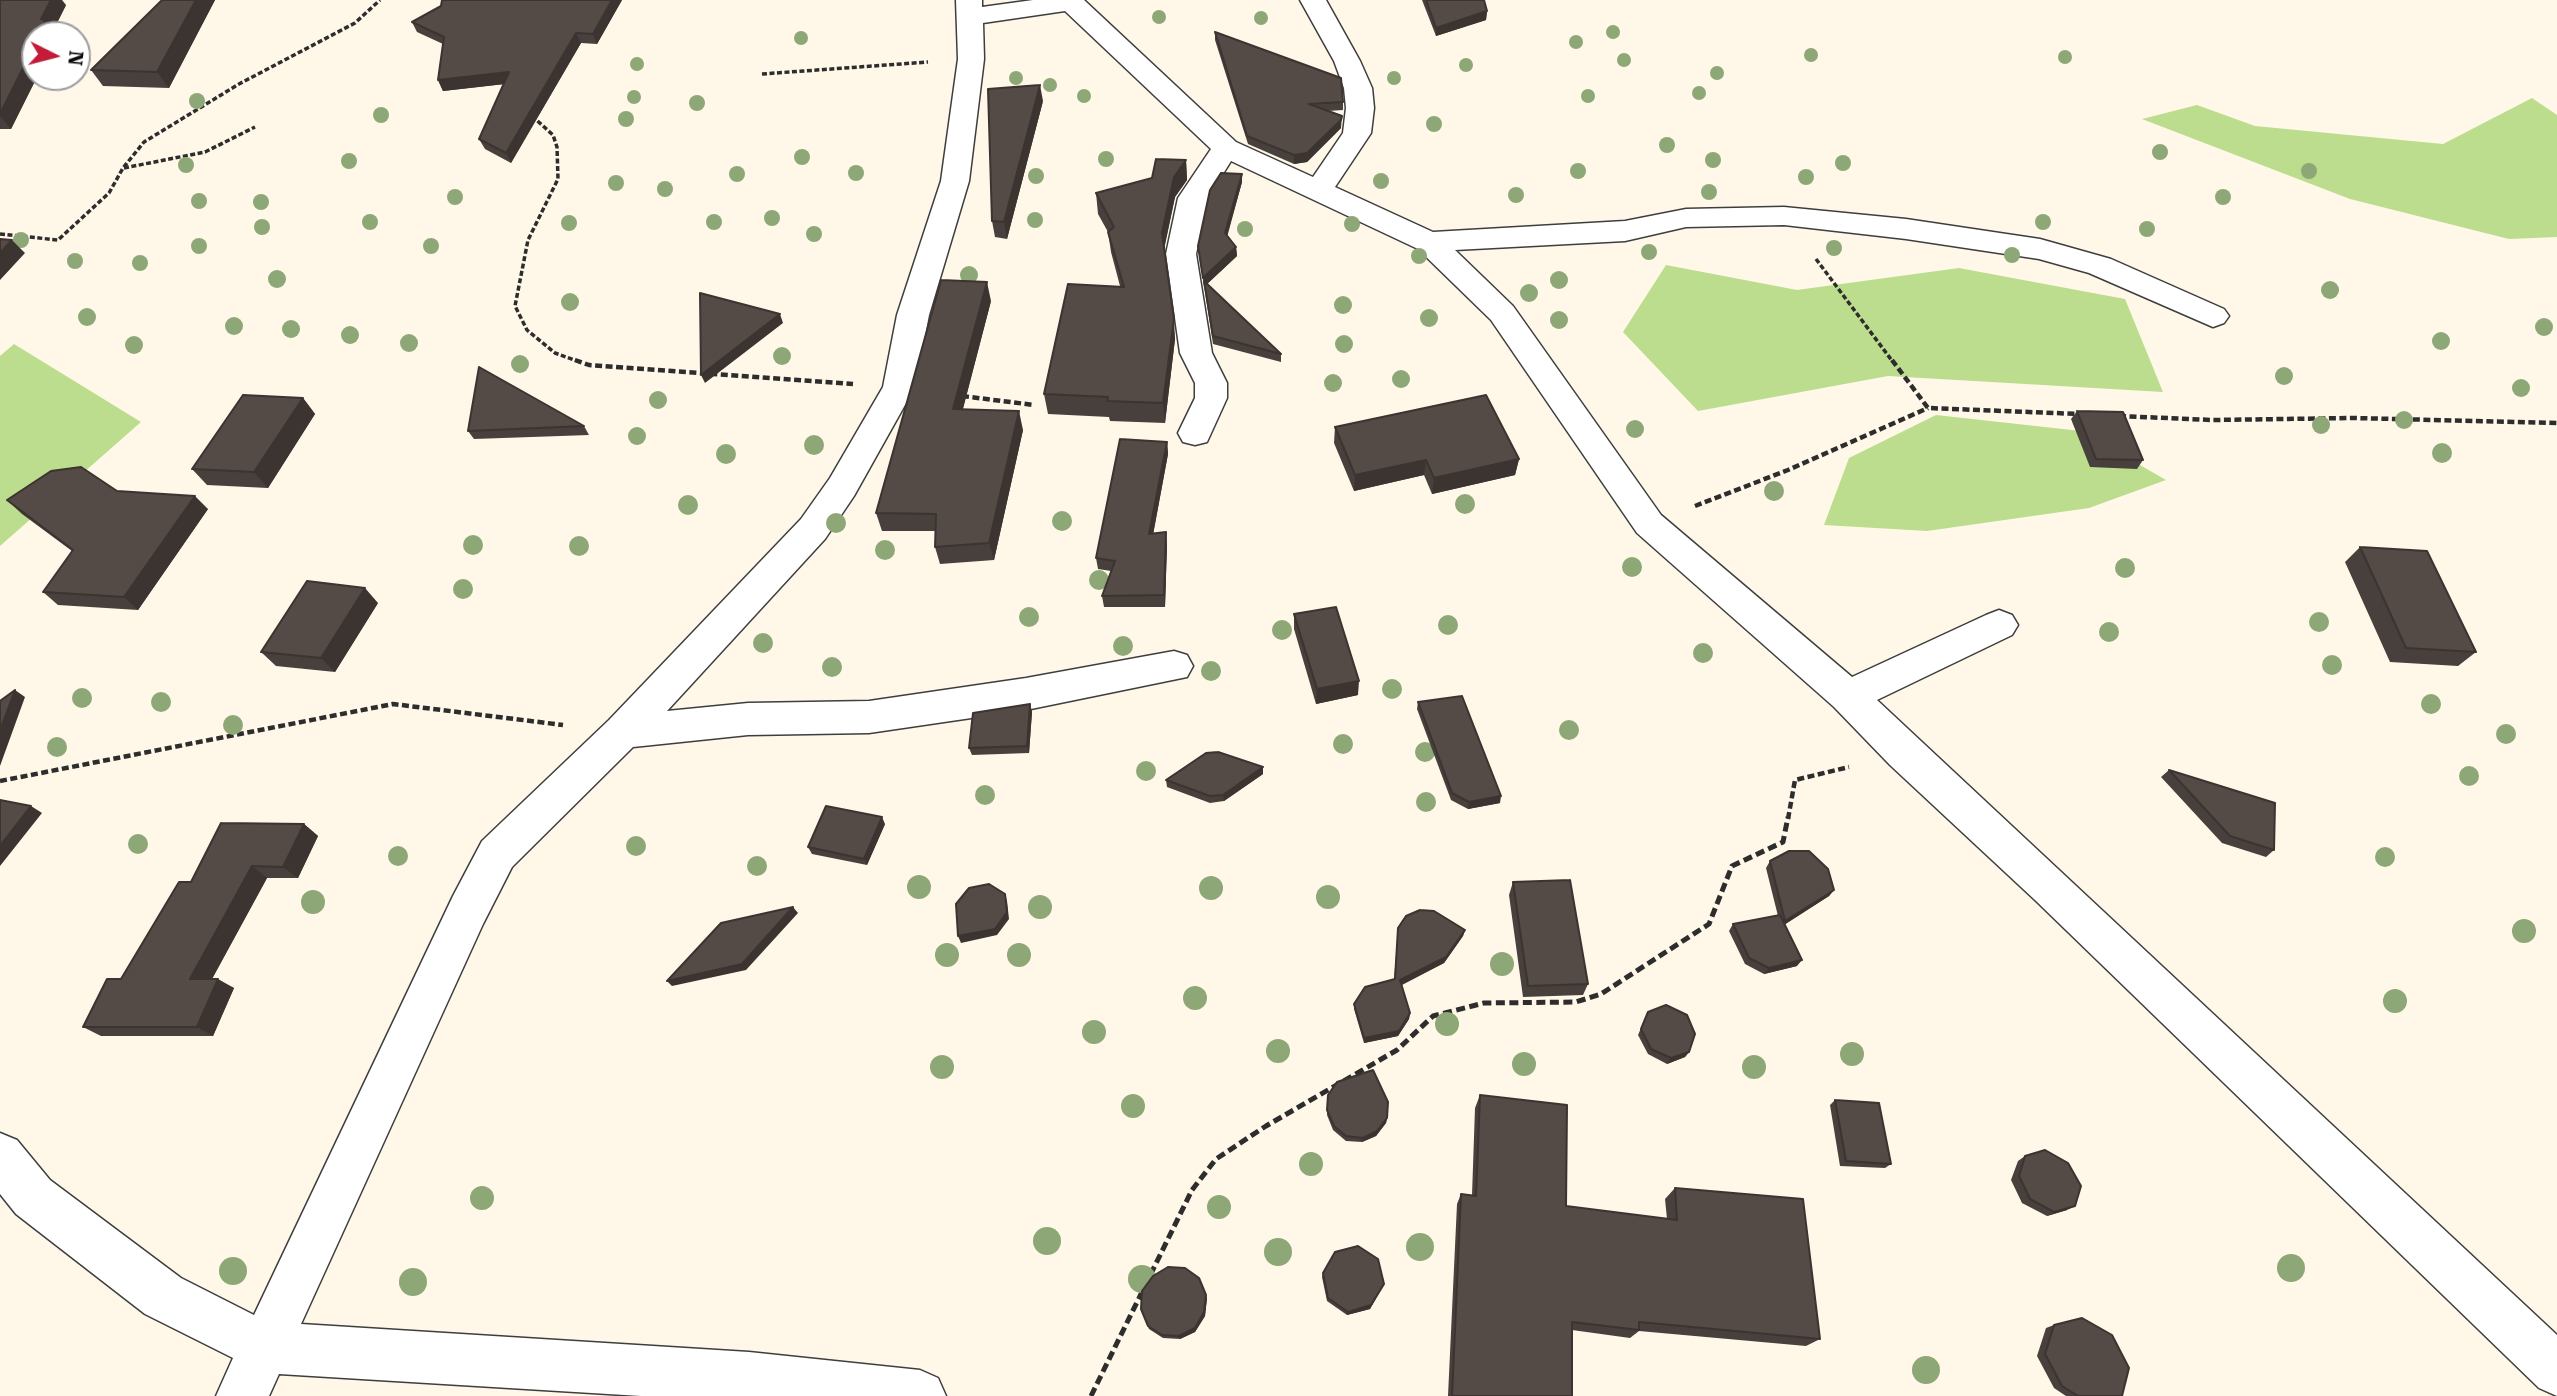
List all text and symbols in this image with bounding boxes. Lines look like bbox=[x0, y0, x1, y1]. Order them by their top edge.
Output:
north arrow bbox=[21, 21, 91, 91]
text: N bbox=[63, 50, 88, 67]

